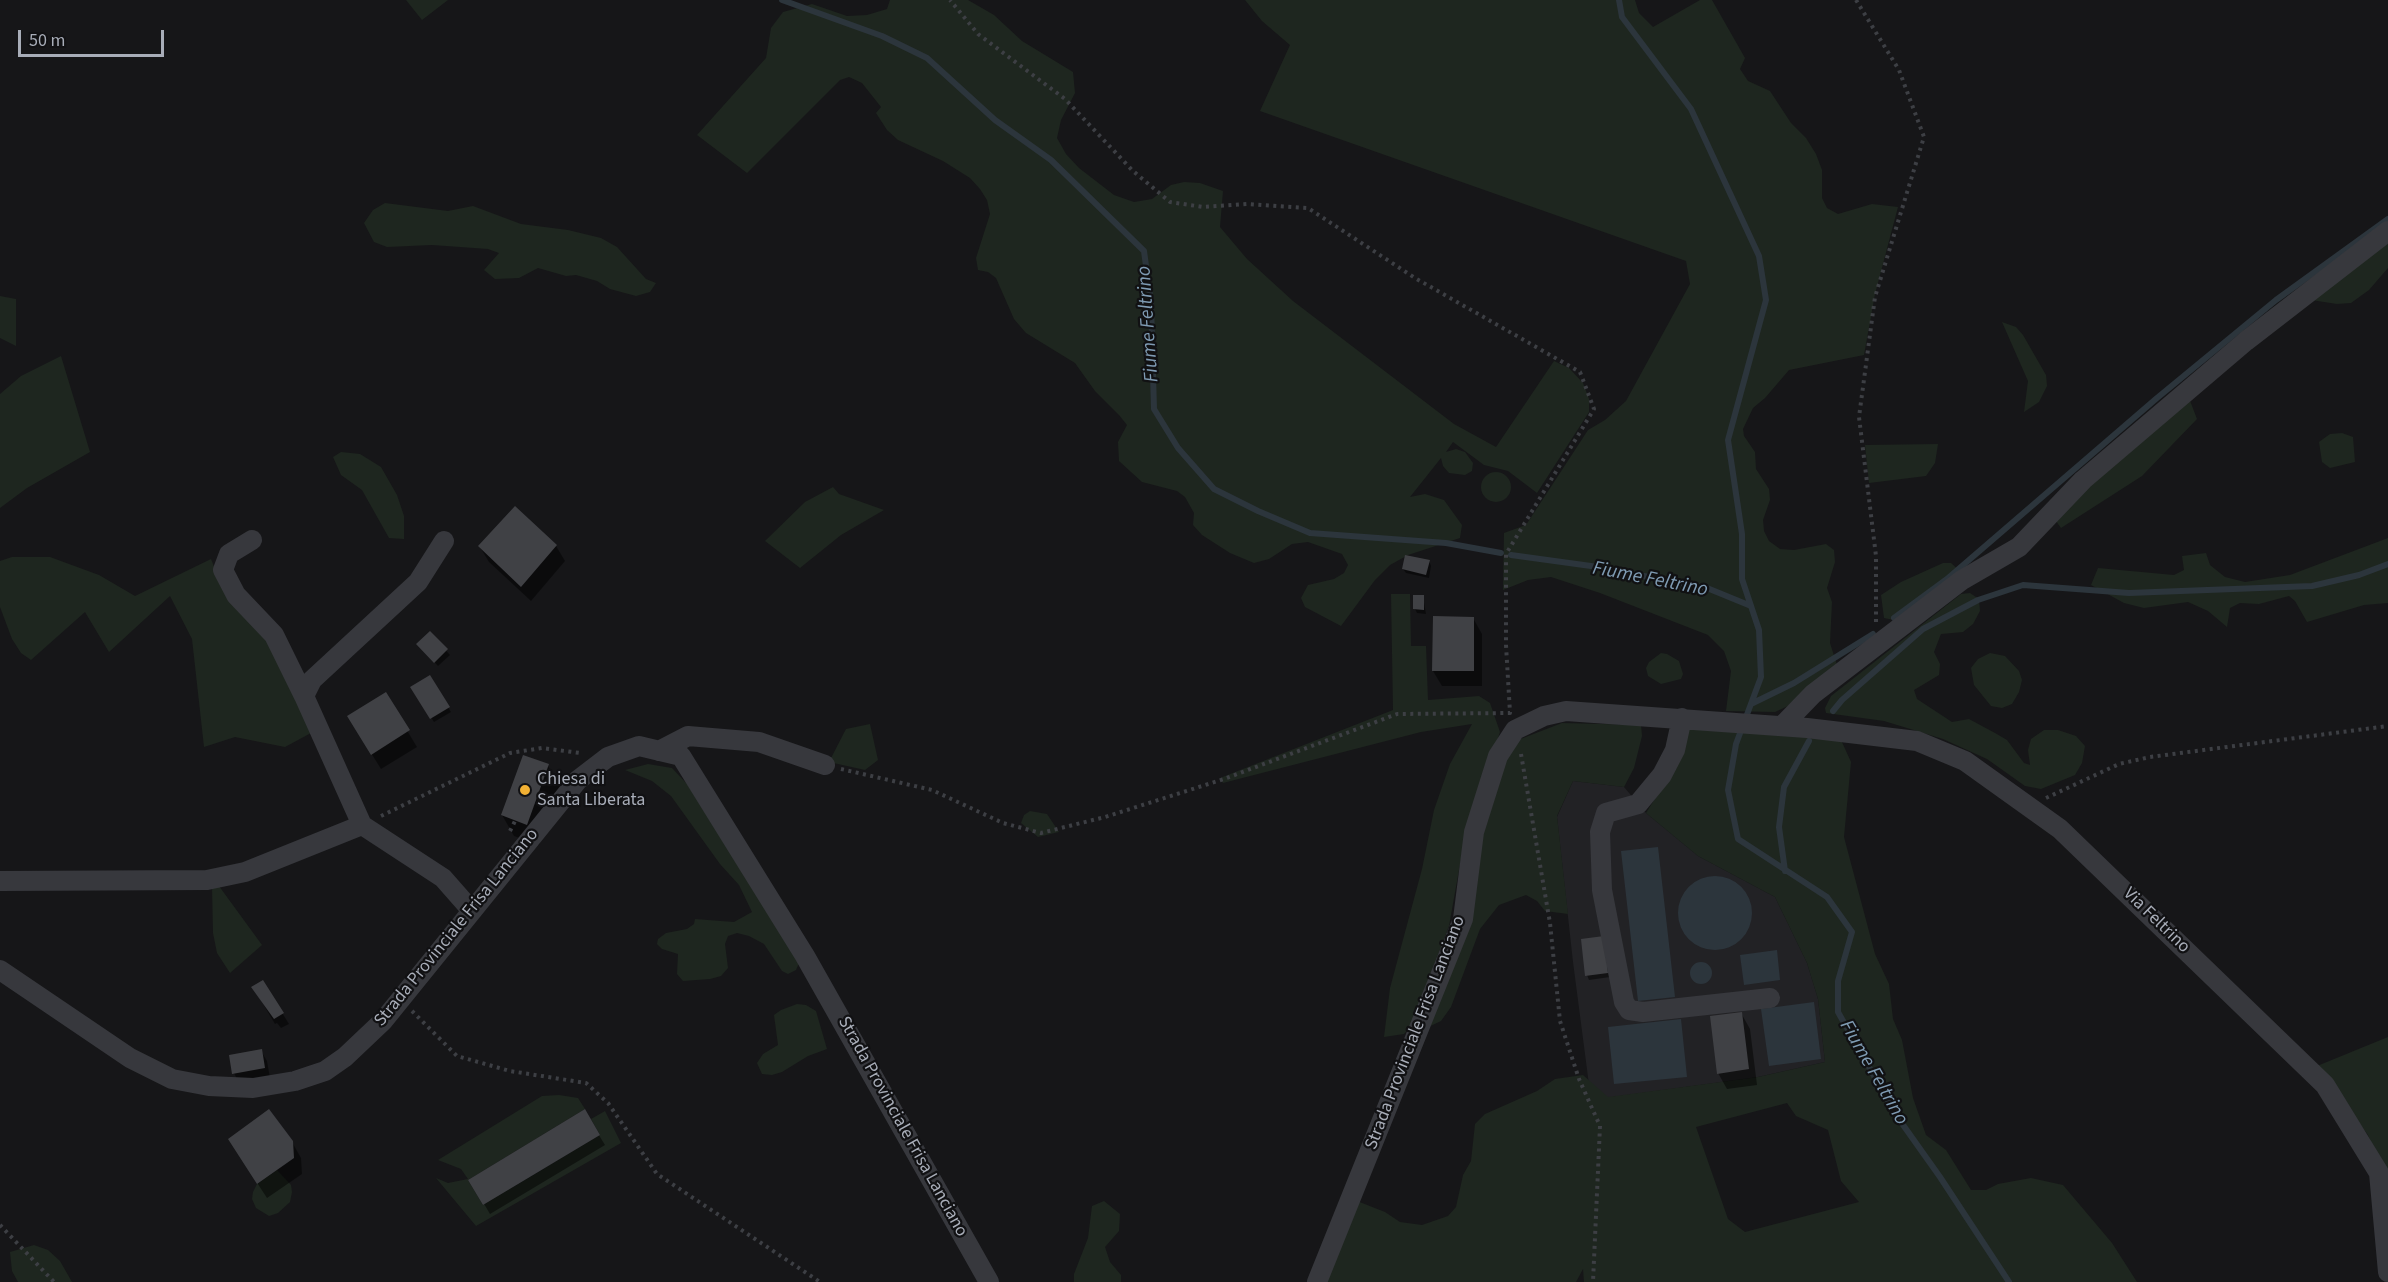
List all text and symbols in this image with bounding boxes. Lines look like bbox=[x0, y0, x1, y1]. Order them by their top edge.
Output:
scale bar bbox=[21, 18, 166, 56]
text: 50 m bbox=[29, 28, 65, 53]
water label: Fiume Feltrino bbox=[1133, 265, 1165, 383]
water label: Fiume Feltrino bbox=[1590, 557, 1710, 603]
place label: Chiesa di Santa Liberata bbox=[537, 769, 645, 812]
marker: Chiesa di Santa Liberata bbox=[518, 783, 532, 797]
street label: Strada Provinciale Frisa Lanciano bbox=[370, 825, 544, 1031]
street label: Via Feltrino bbox=[2118, 884, 2194, 958]
street label: Strada Provinciale Frisa Lanciano bbox=[1361, 913, 1471, 1153]
street label: Strada Provinciale Frisa Lanciano bbox=[832, 1013, 972, 1241]
water label: Fiume Feltrino bbox=[1833, 1016, 1913, 1130]

